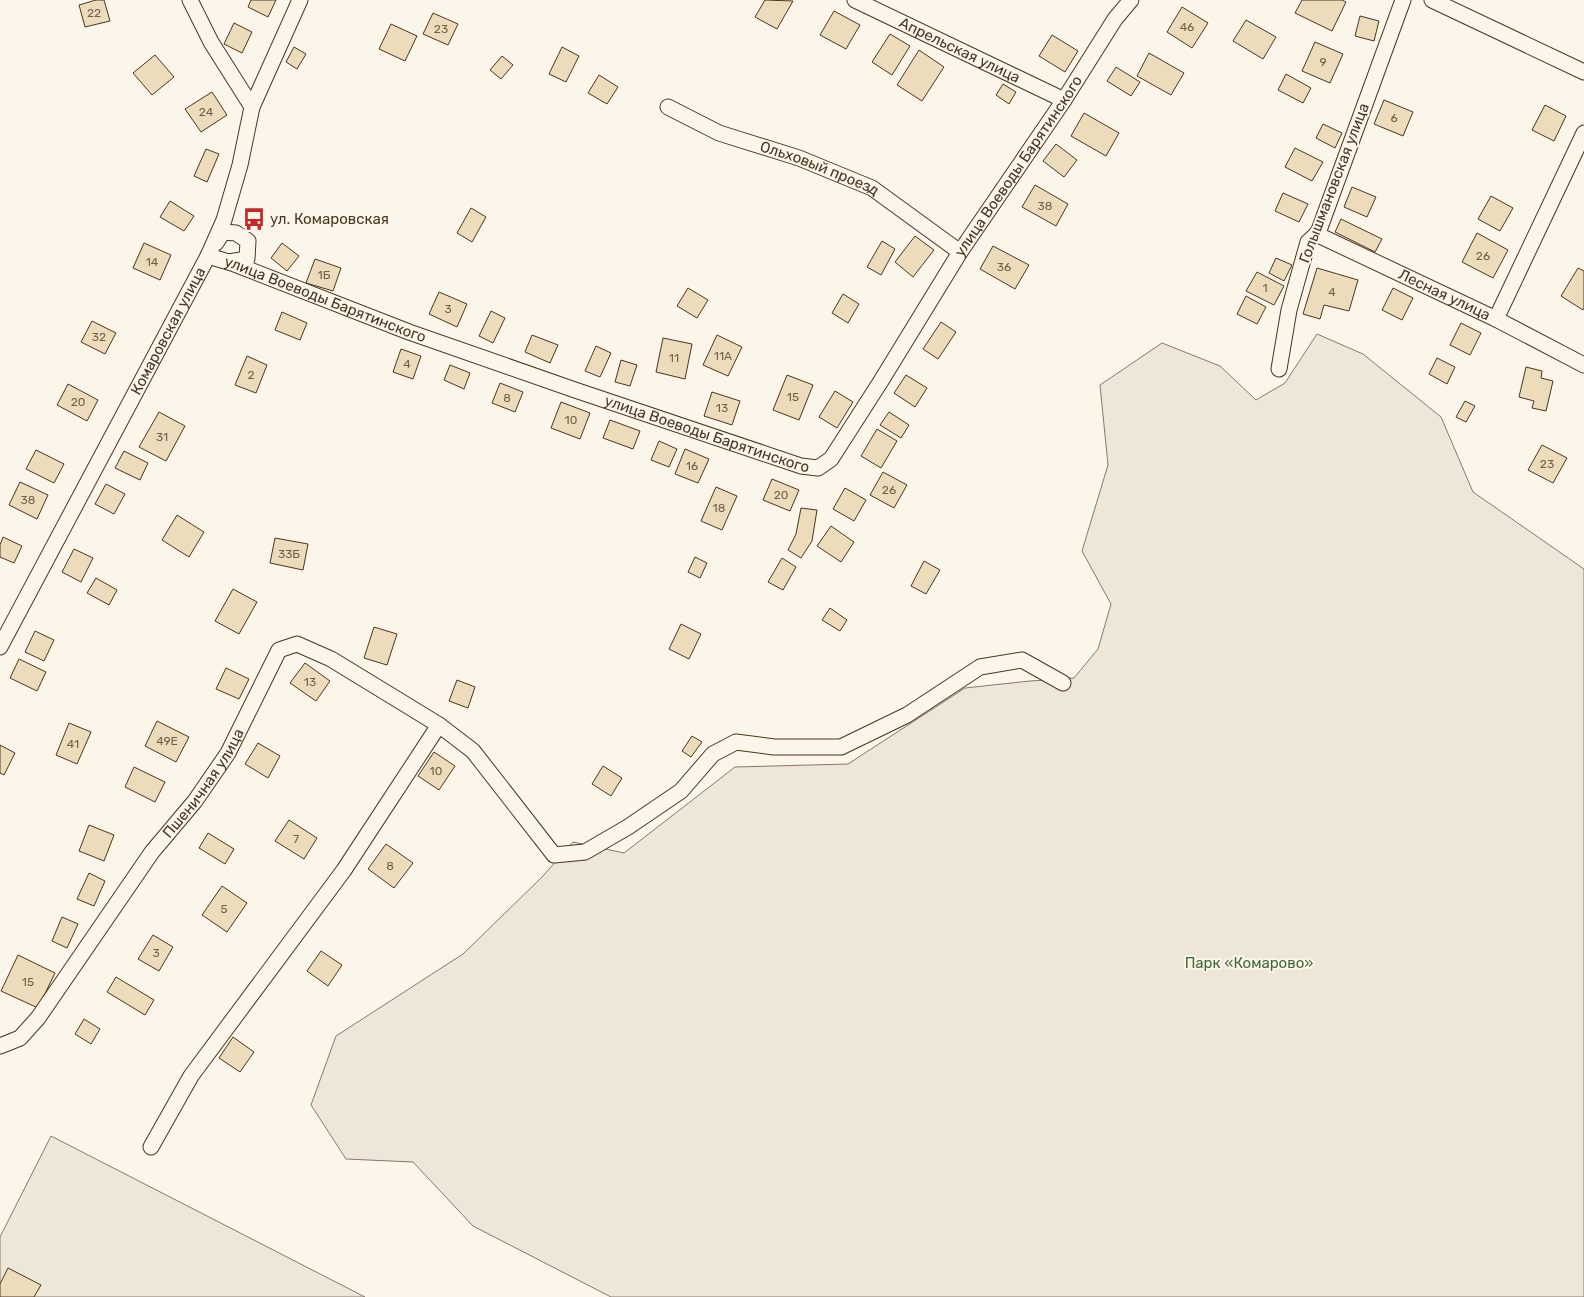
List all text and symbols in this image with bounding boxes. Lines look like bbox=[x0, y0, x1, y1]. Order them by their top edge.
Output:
house number: 22 bbox=[87, 6, 101, 20]
street label: Апрельская улица bbox=[896, 13, 1023, 87]
house number: 46 bbox=[1180, 20, 1194, 34]
house number: 23 bbox=[434, 22, 448, 36]
house number: 9 bbox=[1319, 55, 1327, 69]
street label: улица Воеводы Барятинского bbox=[951, 72, 1086, 260]
street label: Голышмановская улица bbox=[1295, 100, 1373, 266]
house number: 24 bbox=[199, 105, 214, 119]
house number: 6 bbox=[1390, 111, 1398, 125]
street label: Ольховый проезд bbox=[758, 137, 883, 200]
house number: 38 bbox=[1038, 199, 1052, 213]
bus stop icon: ул. Комаровская bbox=[241, 206, 267, 232]
place label: ул. Комаровская bbox=[270, 210, 389, 228]
house number: 26 bbox=[1476, 249, 1490, 263]
street label: улица Воеводы Барятинского bbox=[222, 252, 428, 346]
house number: 14 bbox=[146, 255, 159, 269]
house number: 36 bbox=[997, 260, 1011, 274]
street label: Комаровская улица bbox=[127, 264, 209, 398]
street label: Лесная улица bbox=[1395, 265, 1493, 324]
house number: 1Б bbox=[318, 268, 331, 282]
house number: 1 bbox=[1262, 281, 1268, 295]
house number: 4 bbox=[1328, 285, 1336, 299]
house number: 3 bbox=[444, 302, 452, 316]
house number: 32 bbox=[92, 330, 106, 344]
house number: 11А bbox=[714, 349, 732, 363]
house number: 11 bbox=[669, 351, 679, 365]
house number: 4 bbox=[403, 357, 411, 371]
house number: 2 bbox=[247, 368, 255, 382]
house number: 15 bbox=[787, 390, 799, 404]
house number: 8 bbox=[503, 391, 511, 405]
street label: улица Воеводы Барятинского bbox=[602, 392, 810, 476]
house number: 20 bbox=[71, 395, 85, 409]
house number: 13 bbox=[716, 401, 728, 415]
house number: 10 bbox=[565, 413, 577, 427]
house number: 31 bbox=[156, 430, 168, 444]
house number: 23 bbox=[1540, 457, 1554, 471]
house number: 16 bbox=[686, 459, 698, 473]
house number: 26 bbox=[882, 483, 896, 497]
house number: 20 bbox=[774, 488, 788, 502]
house number: 38 bbox=[21, 493, 35, 507]
house number: 18 bbox=[713, 501, 725, 515]
house number: 33Б bbox=[278, 547, 300, 561]
house number: 13 bbox=[304, 675, 316, 689]
street label: Пшеничная улица bbox=[159, 726, 248, 842]
house number: 49Е bbox=[156, 734, 178, 748]
house number: 41 bbox=[67, 737, 79, 751]
house number: 10 bbox=[430, 764, 442, 778]
house number: 7 bbox=[293, 832, 299, 846]
house number: 8 bbox=[386, 859, 394, 873]
house number: 5 bbox=[220, 902, 228, 916]
house number: 3 bbox=[152, 946, 160, 960]
park label: Парк «Комарово» bbox=[1185, 954, 1313, 972]
house number: 15 bbox=[22, 975, 34, 989]

